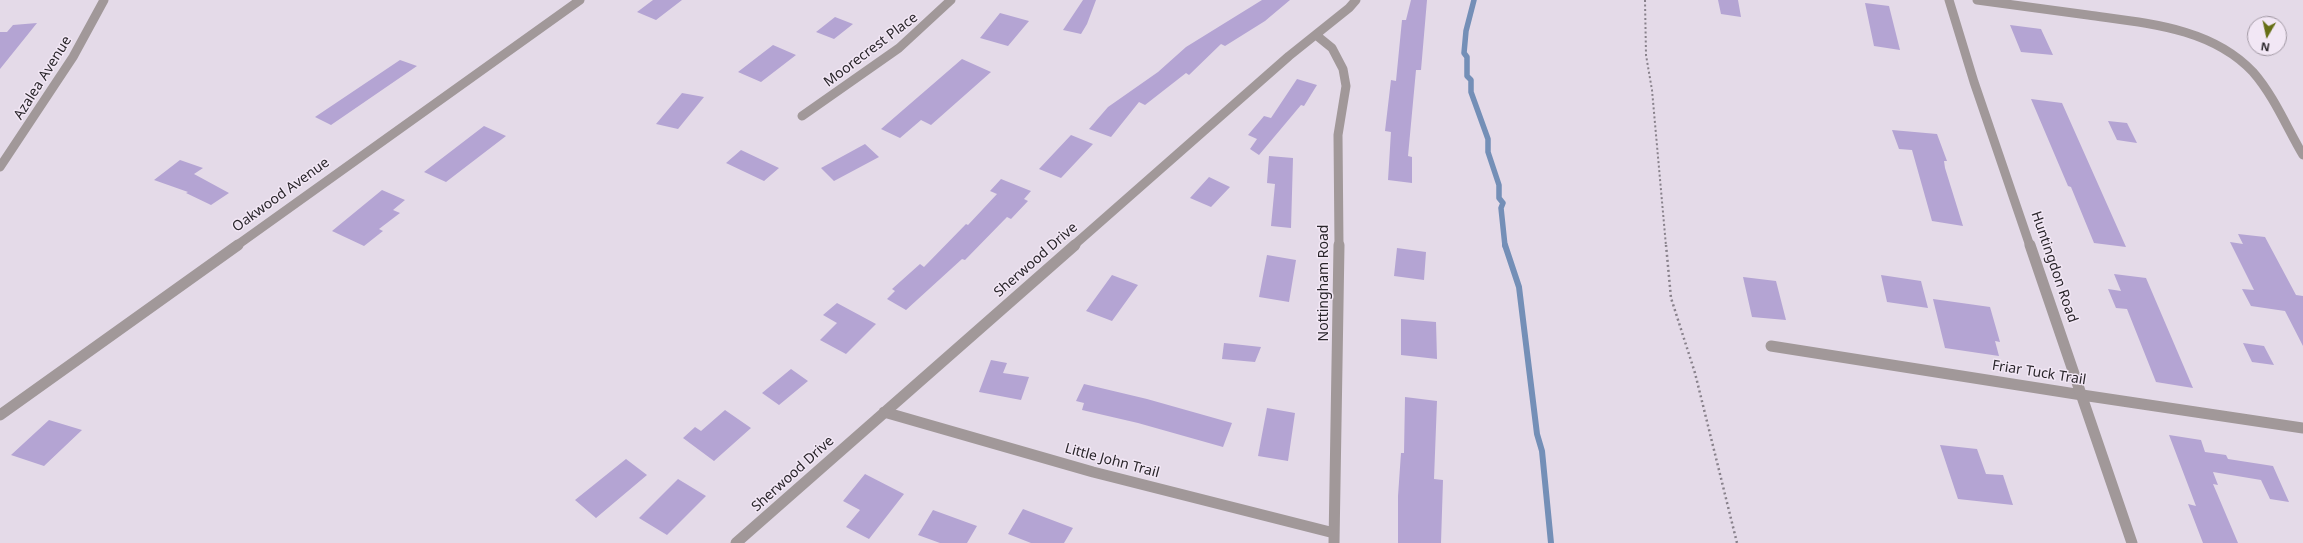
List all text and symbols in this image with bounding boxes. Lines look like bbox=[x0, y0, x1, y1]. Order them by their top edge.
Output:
street label: Moorecrest Place bbox=[821, 9, 921, 91]
north arrow bbox=[2247, 16, 2287, 56]
street label: Azalea Avenue bbox=[11, 33, 75, 123]
text: N bbox=[2260, 39, 2271, 55]
street label: Oakwood Avenue bbox=[229, 154, 333, 236]
street label: Huntingdon Road bbox=[2027, 209, 2081, 325]
street label: Sherwood Drive bbox=[991, 219, 1081, 301]
street label: Nottingham Road bbox=[1316, 225, 1332, 341]
street label: Friar Tuck Trail bbox=[1991, 357, 2087, 389]
street label: Sherwood Drive bbox=[748, 433, 838, 515]
street label: Little John Trail bbox=[1063, 440, 1161, 482]

